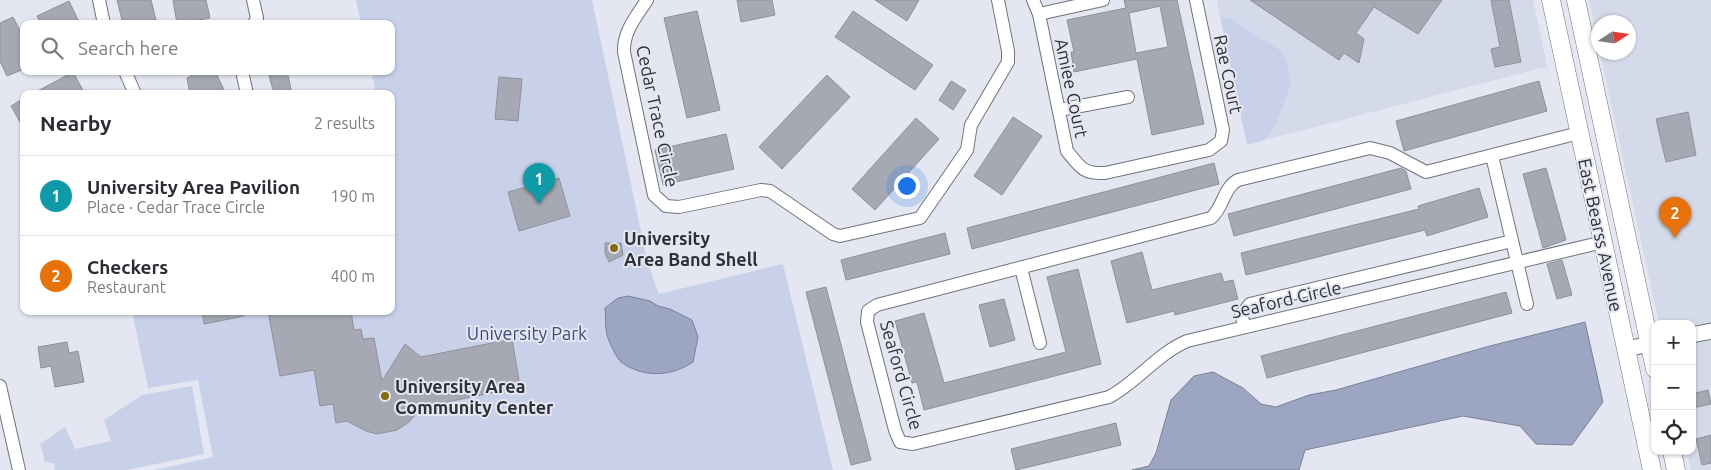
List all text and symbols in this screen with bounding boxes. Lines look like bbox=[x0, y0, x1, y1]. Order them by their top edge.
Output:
north arrow bbox=[1591, 15, 1636, 60]
search box bbox=[20, 20, 395, 75]
street label: Rae Court bbox=[1211, 33, 1247, 115]
icon: search bbox=[38, 34, 66, 62]
street label: Amiee Court bbox=[1052, 36, 1092, 140]
text: Search here bbox=[78, 37, 178, 59]
street label: Cedar Trace Circle bbox=[633, 43, 683, 189]
text: Nearby bbox=[40, 111, 111, 135]
text: 2 results bbox=[314, 114, 375, 132]
street label: East Bearss Avenue bbox=[1575, 157, 1627, 313]
pin: 1 bbox=[523, 163, 555, 204]
your location bbox=[894, 173, 920, 199]
text: University Area Pavilion bbox=[87, 176, 300, 198]
text: 1 bbox=[51, 187, 61, 205]
text: 190 m bbox=[330, 187, 375, 205]
pin: 2 bbox=[1659, 197, 1691, 238]
text: Place · Cedar Trace Circle bbox=[87, 198, 265, 216]
place label: University Area Band Shell bbox=[624, 228, 758, 269]
marker: University Area Band Shell bbox=[608, 242, 620, 254]
text: Checkers bbox=[87, 256, 168, 278]
text: 2 bbox=[51, 267, 61, 285]
text: 400 m bbox=[330, 267, 375, 285]
street label: Seaford Circle bbox=[1229, 277, 1343, 321]
text: Restaurant bbox=[87, 278, 166, 296]
street label: Seaford Circle bbox=[877, 318, 927, 432]
map controls bbox=[1651, 320, 1696, 455]
button: + bbox=[1651, 320, 1696, 365]
park label: University Park bbox=[467, 323, 587, 343]
button: − bbox=[1651, 365, 1696, 410]
place label: University Area Community Center bbox=[395, 376, 554, 417]
marker: University Area Community Center bbox=[379, 390, 391, 402]
button: locate bbox=[1651, 410, 1696, 455]

